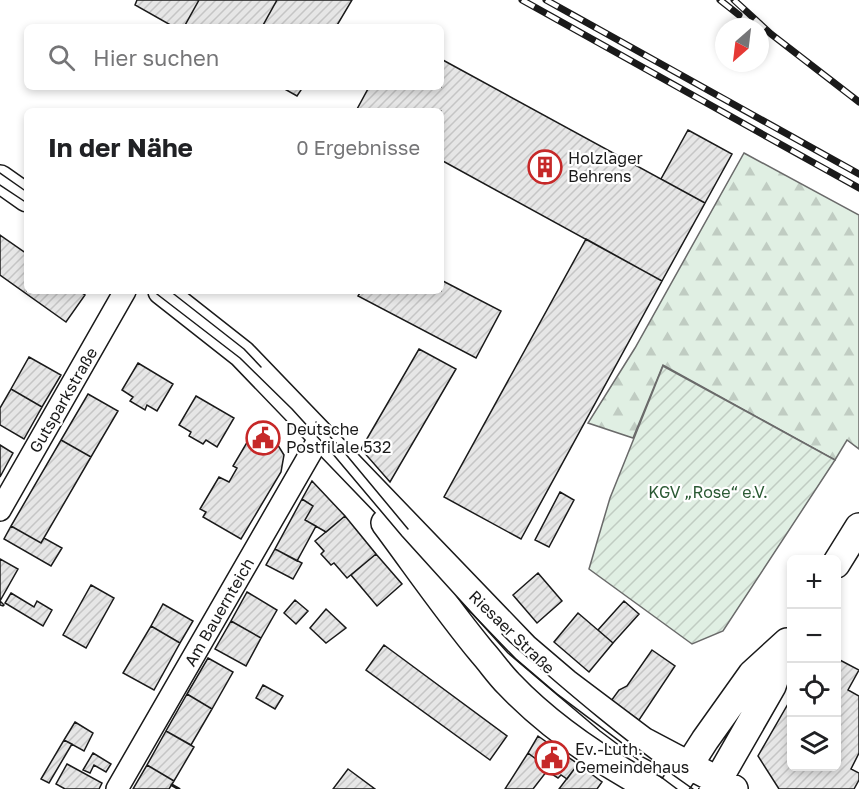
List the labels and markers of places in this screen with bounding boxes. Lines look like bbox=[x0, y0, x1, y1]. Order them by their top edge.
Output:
place label: Holzlager Behrens bbox=[568, 148, 643, 186]
building icon: Holzlager Behrens bbox=[527, 149, 563, 185]
place label: Deutsche Postfilale 532 bbox=[286, 419, 391, 457]
public building icon: Deutsche Postfilale 532 bbox=[245, 420, 281, 456]
place label: Ev.-Luth. Gemeindehaus bbox=[575, 739, 689, 777]
public building icon: Ev.-Luth. Gemeindehaus bbox=[534, 740, 570, 776]

